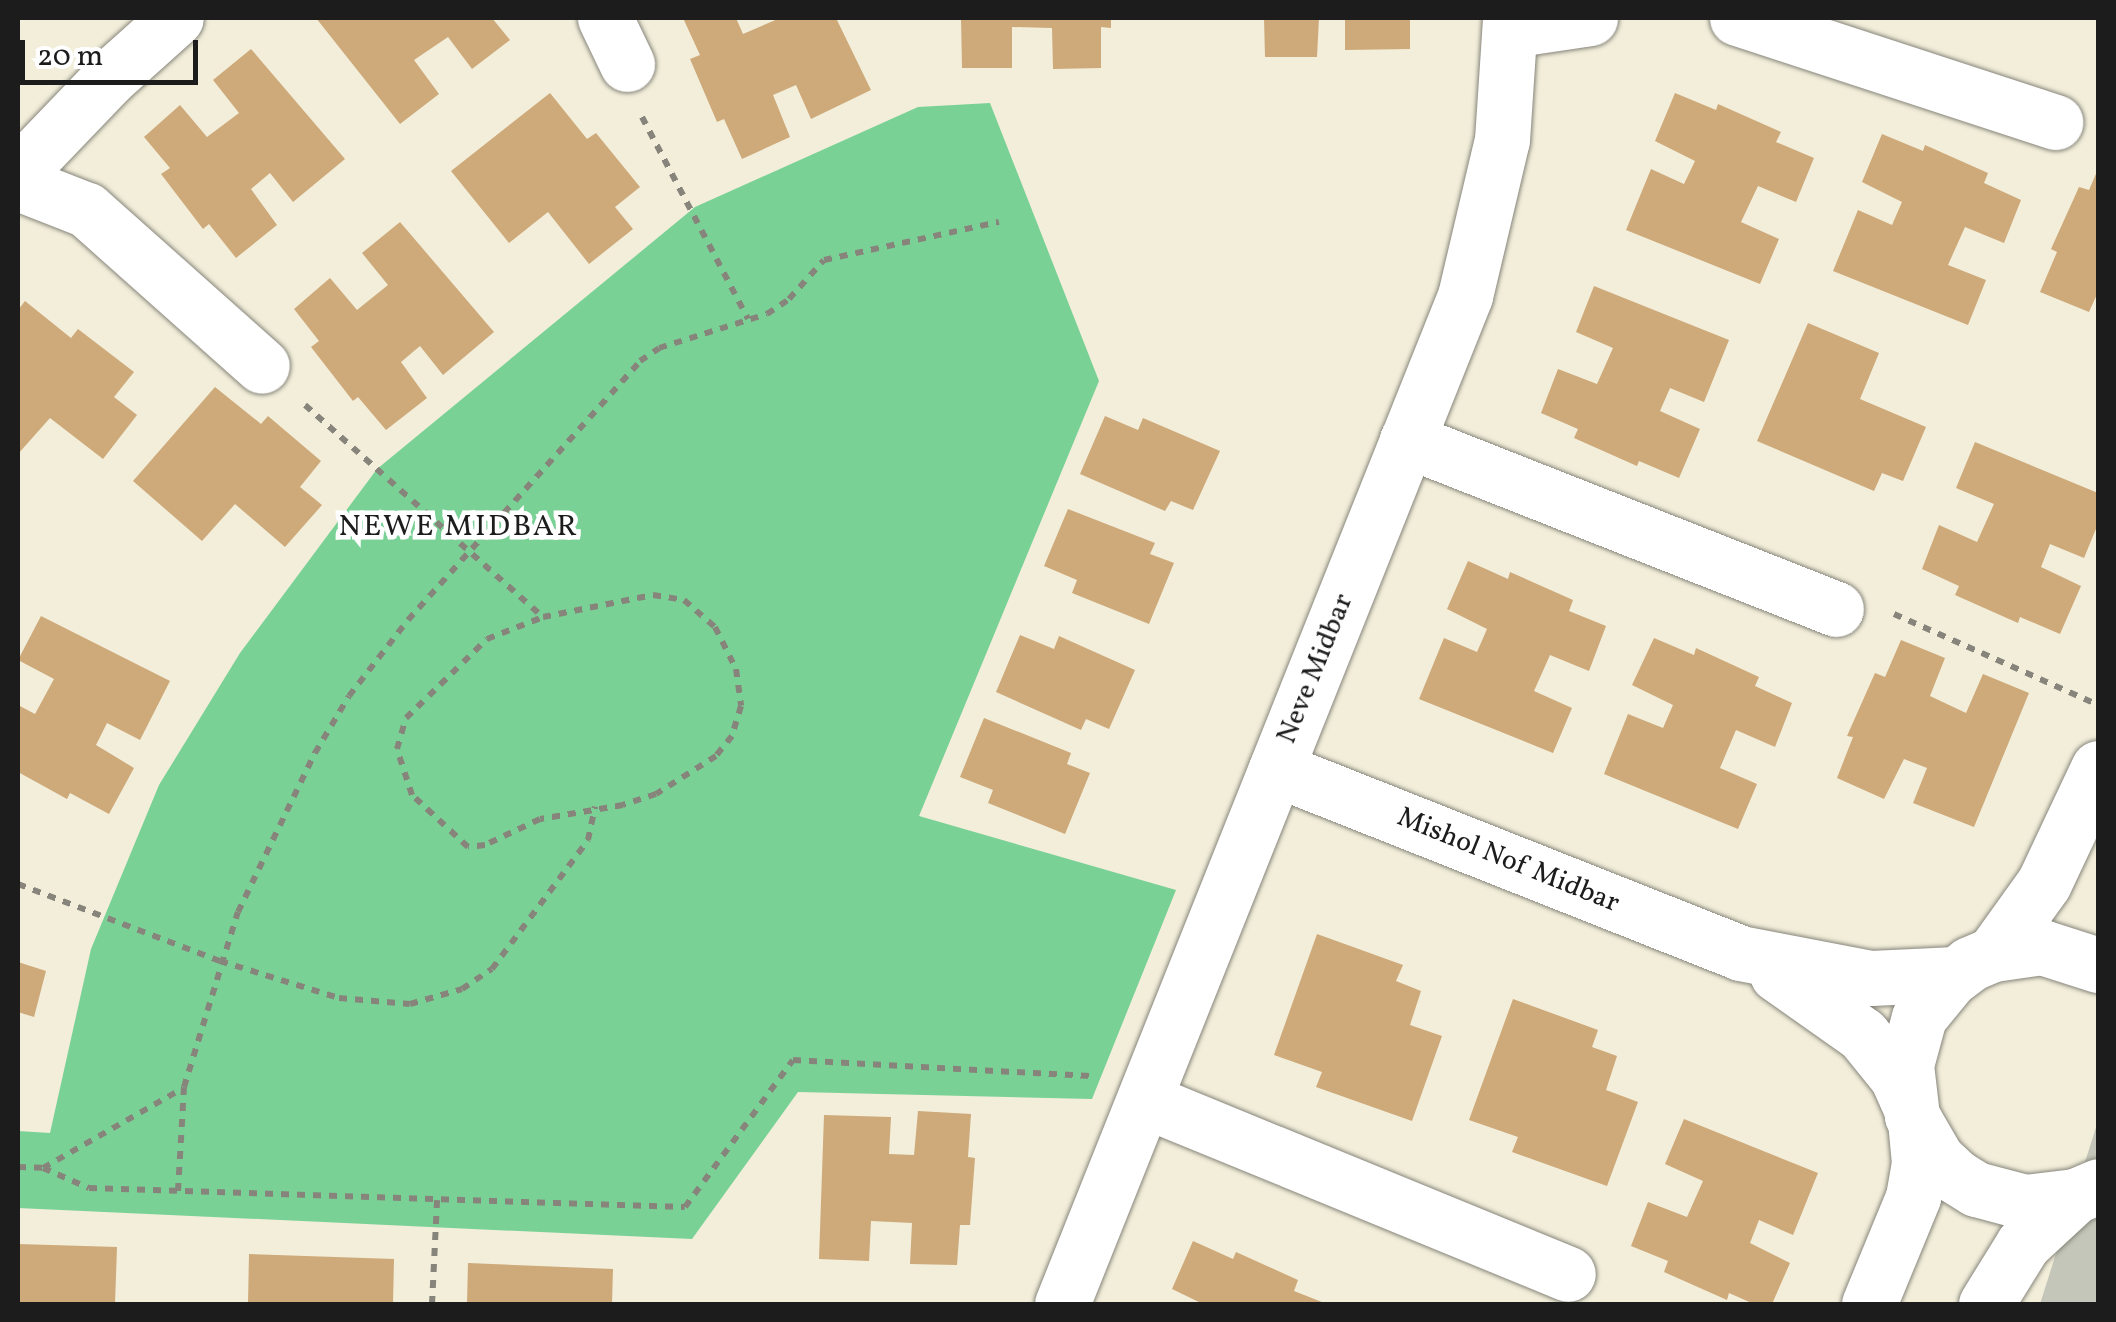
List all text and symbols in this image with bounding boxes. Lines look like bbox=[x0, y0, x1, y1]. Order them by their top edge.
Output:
scale bar bbox=[25, 20, 202, 82]
text: 20 m bbox=[37, 36, 103, 78]
district label: NEWE MIDBAR bbox=[339, 509, 579, 545]
street label: Neve Midbar bbox=[1271, 589, 1361, 749]
street label: Mishol Nof Midbar bbox=[1393, 802, 1623, 920]

